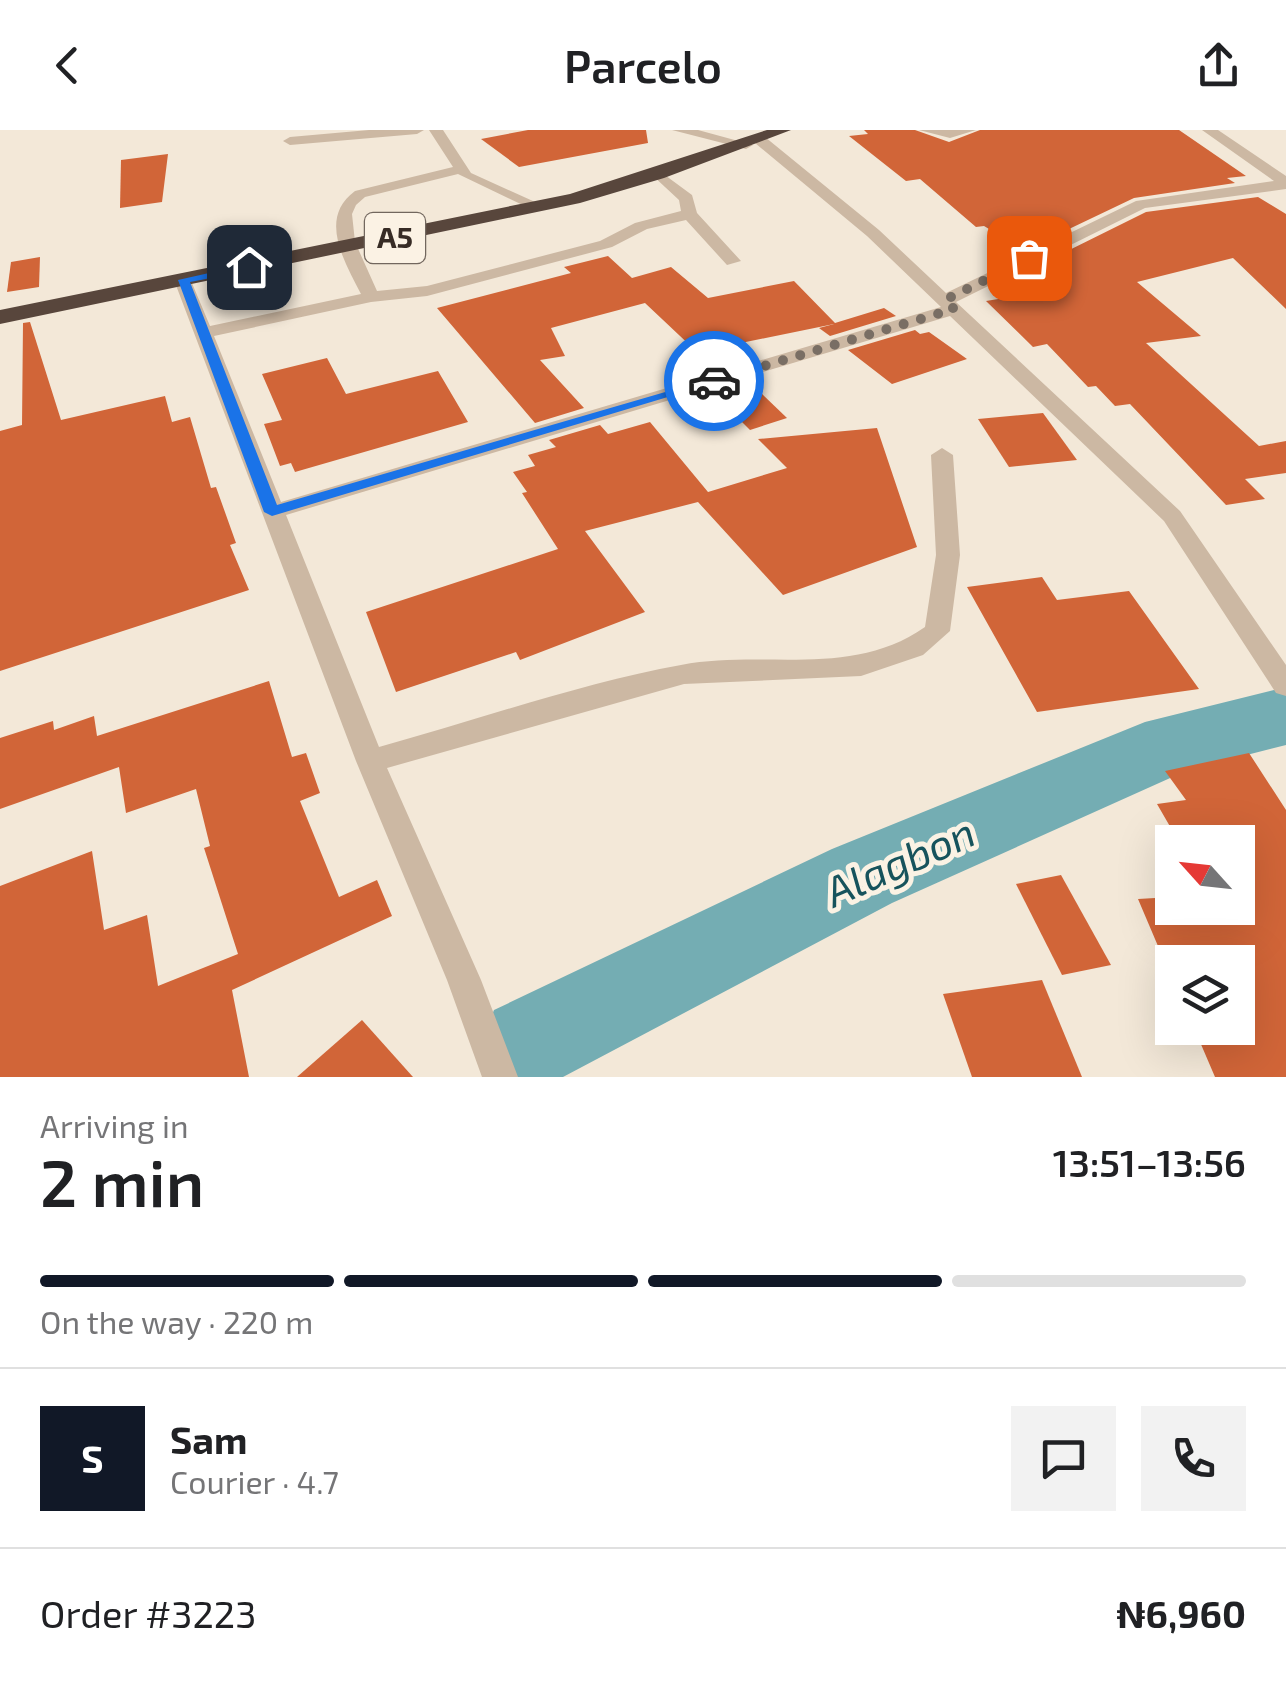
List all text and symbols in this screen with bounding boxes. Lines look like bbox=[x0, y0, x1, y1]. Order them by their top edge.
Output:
icon: back bbox=[40, 38, 95, 93]
text: Parcelo bbox=[564, 38, 722, 92]
icon: share bbox=[1191, 38, 1246, 93]
road number: A5 bbox=[365, 213, 425, 263]
pin bbox=[987, 216, 1072, 301]
pin bbox=[207, 225, 292, 310]
icon: bag bbox=[1002, 231, 1057, 286]
icon: home bbox=[222, 240, 277, 295]
courier bbox=[664, 331, 764, 431]
icon: car bbox=[687, 354, 742, 409]
water label: Alagbon bbox=[815, 805, 982, 917]
north arrow bbox=[1155, 825, 1255, 925]
map controls bbox=[1155, 825, 1255, 1045]
button: layers bbox=[1155, 945, 1255, 1045]
text: Arriving in bbox=[40, 1106, 189, 1144]
text: 13:51–13:56 bbox=[1053, 1139, 1246, 1185]
text: 2 min bbox=[40, 1142, 204, 1220]
text: On the way · 220 m bbox=[40, 1302, 313, 1340]
button: chat bbox=[1011, 1406, 1116, 1511]
button: phone bbox=[1141, 1406, 1246, 1511]
text: Sam bbox=[170, 1416, 247, 1462]
text: S bbox=[81, 1435, 104, 1481]
text: Courier · 4.7 bbox=[170, 1462, 339, 1500]
text: Order #3223 bbox=[40, 1590, 256, 1636]
text: ₦6,960 bbox=[1116, 1590, 1246, 1636]

